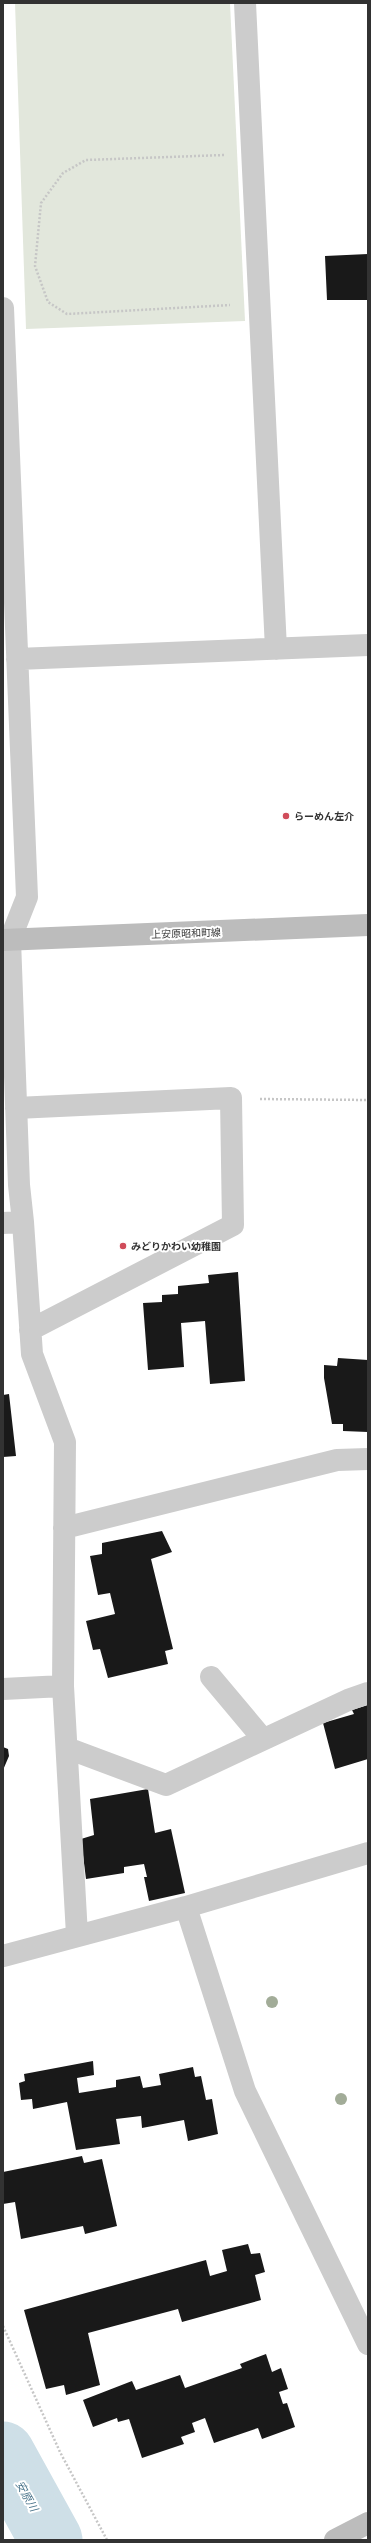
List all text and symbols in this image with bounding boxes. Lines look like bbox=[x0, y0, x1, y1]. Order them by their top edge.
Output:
place label: らーめん左介 bbox=[294, 810, 354, 824]
marker: らーめん左介 bbox=[281, 811, 291, 821]
street label: 上安原昭和町線 bbox=[151, 926, 221, 942]
place label: みどりかわい幼稚園 bbox=[131, 1240, 221, 1254]
marker: みどりかわい幼稚園 bbox=[118, 1241, 128, 1251]
water label: 安原川 bbox=[12, 2478, 42, 2515]

